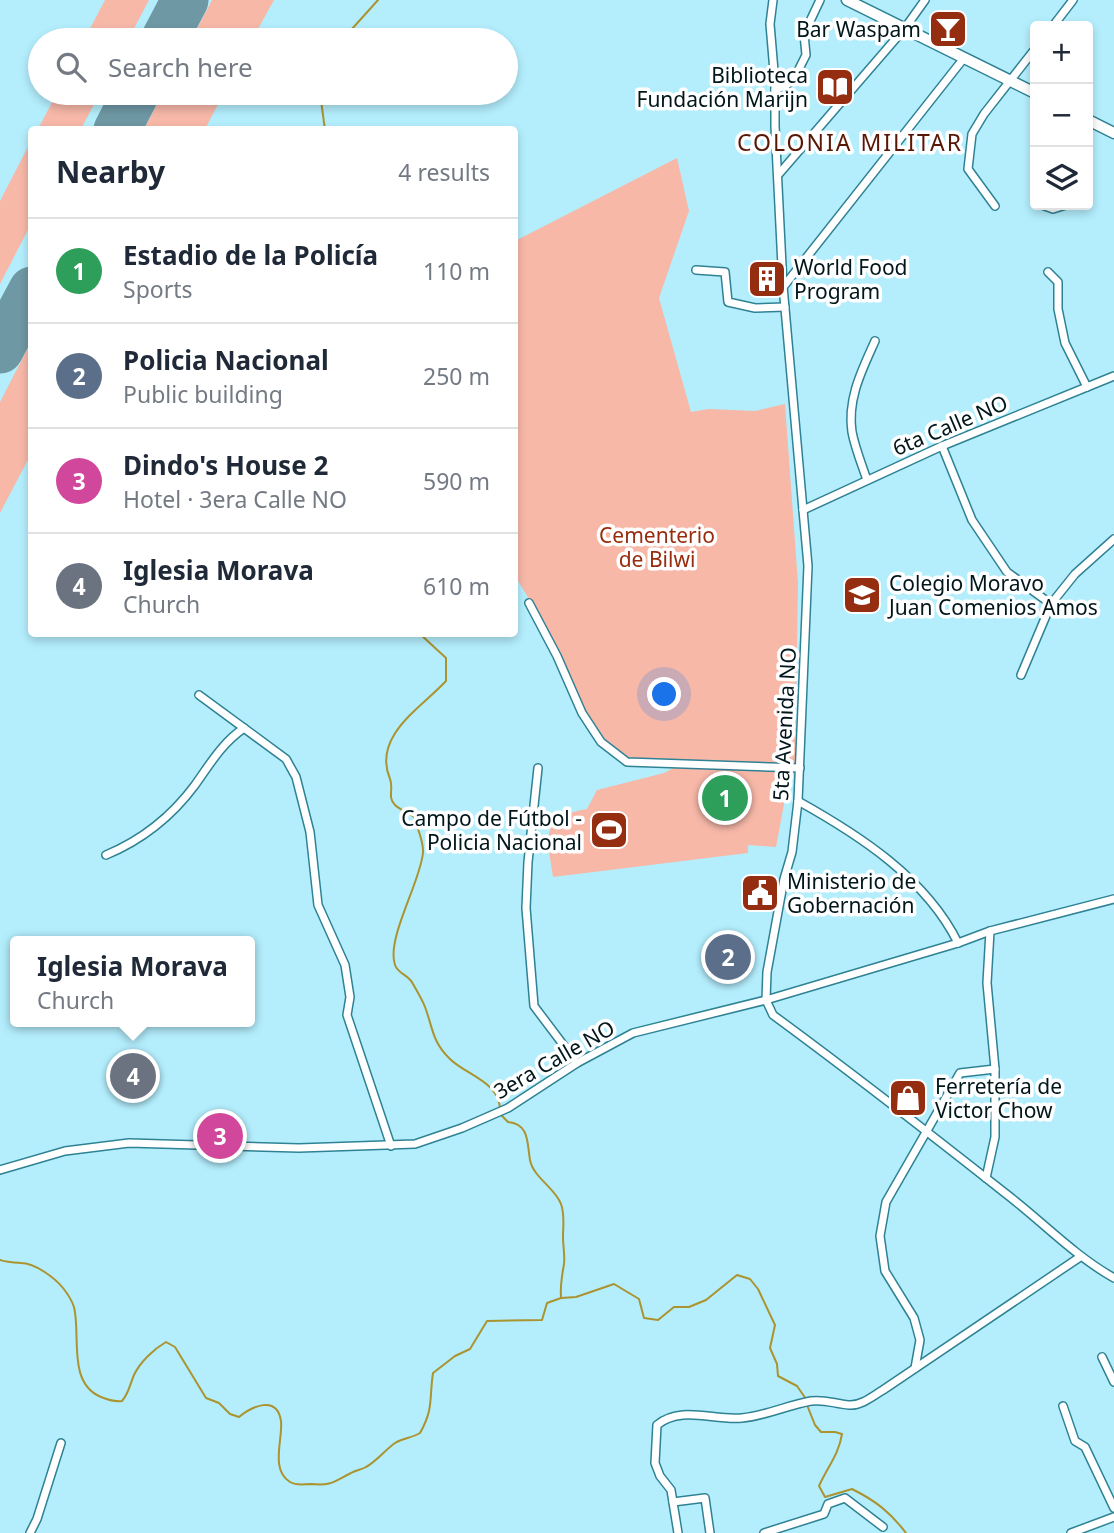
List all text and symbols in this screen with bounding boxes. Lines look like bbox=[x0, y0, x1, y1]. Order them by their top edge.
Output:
bar icon: Bar Waspam bbox=[927, 8, 969, 50]
place label: Bar Waspam bbox=[796, 15, 921, 43]
map controls bbox=[1030, 21, 1093, 210]
button: + bbox=[1030, 21, 1093, 84]
search box bbox=[28, 28, 518, 105]
icon: search bbox=[52, 48, 90, 86]
text: Search here bbox=[108, 49, 253, 85]
place label: Biblioteca Fundación Marijn bbox=[636, 61, 808, 113]
library icon: Biblioteca Fundación Marijn bbox=[814, 66, 856, 108]
button: − bbox=[1030, 84, 1093, 147]
district label: COLONIA MILITAR bbox=[737, 126, 963, 158]
button: layers bbox=[1030, 147, 1093, 210]
text: Nearby bbox=[56, 151, 165, 192]
text: 4 results bbox=[398, 156, 490, 188]
text: Estadio de la Policía bbox=[123, 237, 378, 273]
place label: World Food Program bbox=[794, 253, 908, 305]
text: 1 bbox=[72, 255, 86, 287]
text: 110 m bbox=[423, 255, 490, 287]
building icon: World Food Program bbox=[746, 258, 788, 300]
text: Sports bbox=[123, 273, 193, 305]
text: Policia Nacional bbox=[123, 342, 329, 378]
text: 2 bbox=[72, 360, 86, 392]
text: 250 m bbox=[423, 360, 490, 392]
text: Public building bbox=[123, 378, 283, 410]
street label: 6ta Calle NO bbox=[888, 388, 1012, 462]
text: Dindo's House 2 bbox=[123, 447, 328, 483]
text: 3 bbox=[72, 465, 86, 497]
text: 590 m bbox=[423, 465, 490, 497]
text: Hotel · 3era Calle NO bbox=[123, 483, 347, 515]
park label: Cementerio de Bilwi bbox=[599, 521, 715, 573]
text: Iglesia Morava bbox=[123, 552, 314, 588]
place label: Colegio Moravo Juan Comenios Amos bbox=[887, 569, 1098, 621]
text: 4 bbox=[72, 570, 86, 602]
text: 610 m bbox=[423, 570, 490, 602]
school or university icon: Colegio Moravo Juan Comenios Amos bbox=[841, 574, 883, 616]
text: Church bbox=[123, 588, 200, 620]
street label: 5ta Avenida NO bbox=[766, 647, 802, 801]
your location bbox=[647, 677, 681, 711]
pin: 1 bbox=[702, 772, 748, 824]
place label: Campo de Fútbol - Policia Nacional bbox=[401, 804, 582, 856]
sports icon: Campo de Fútbol - Policia Nacional bbox=[588, 809, 630, 851]
place label: Ministerio de Gobernación bbox=[787, 867, 916, 919]
public building icon: Ministerio de Gobernación bbox=[739, 872, 781, 914]
pin: 2 bbox=[705, 931, 751, 983]
popup bbox=[10, 936, 255, 1027]
text: Iglesia Morava bbox=[37, 948, 228, 984]
text: Church bbox=[37, 984, 114, 1016]
street label: 3era Calle NO bbox=[489, 1013, 619, 1105]
pin: 4 bbox=[110, 1050, 156, 1102]
place label: Ferretería de Victor Chow bbox=[935, 1072, 1062, 1124]
shop icon: Ferretería de Victor Chow bbox=[887, 1077, 929, 1119]
pin: 3 bbox=[197, 1110, 243, 1162]

